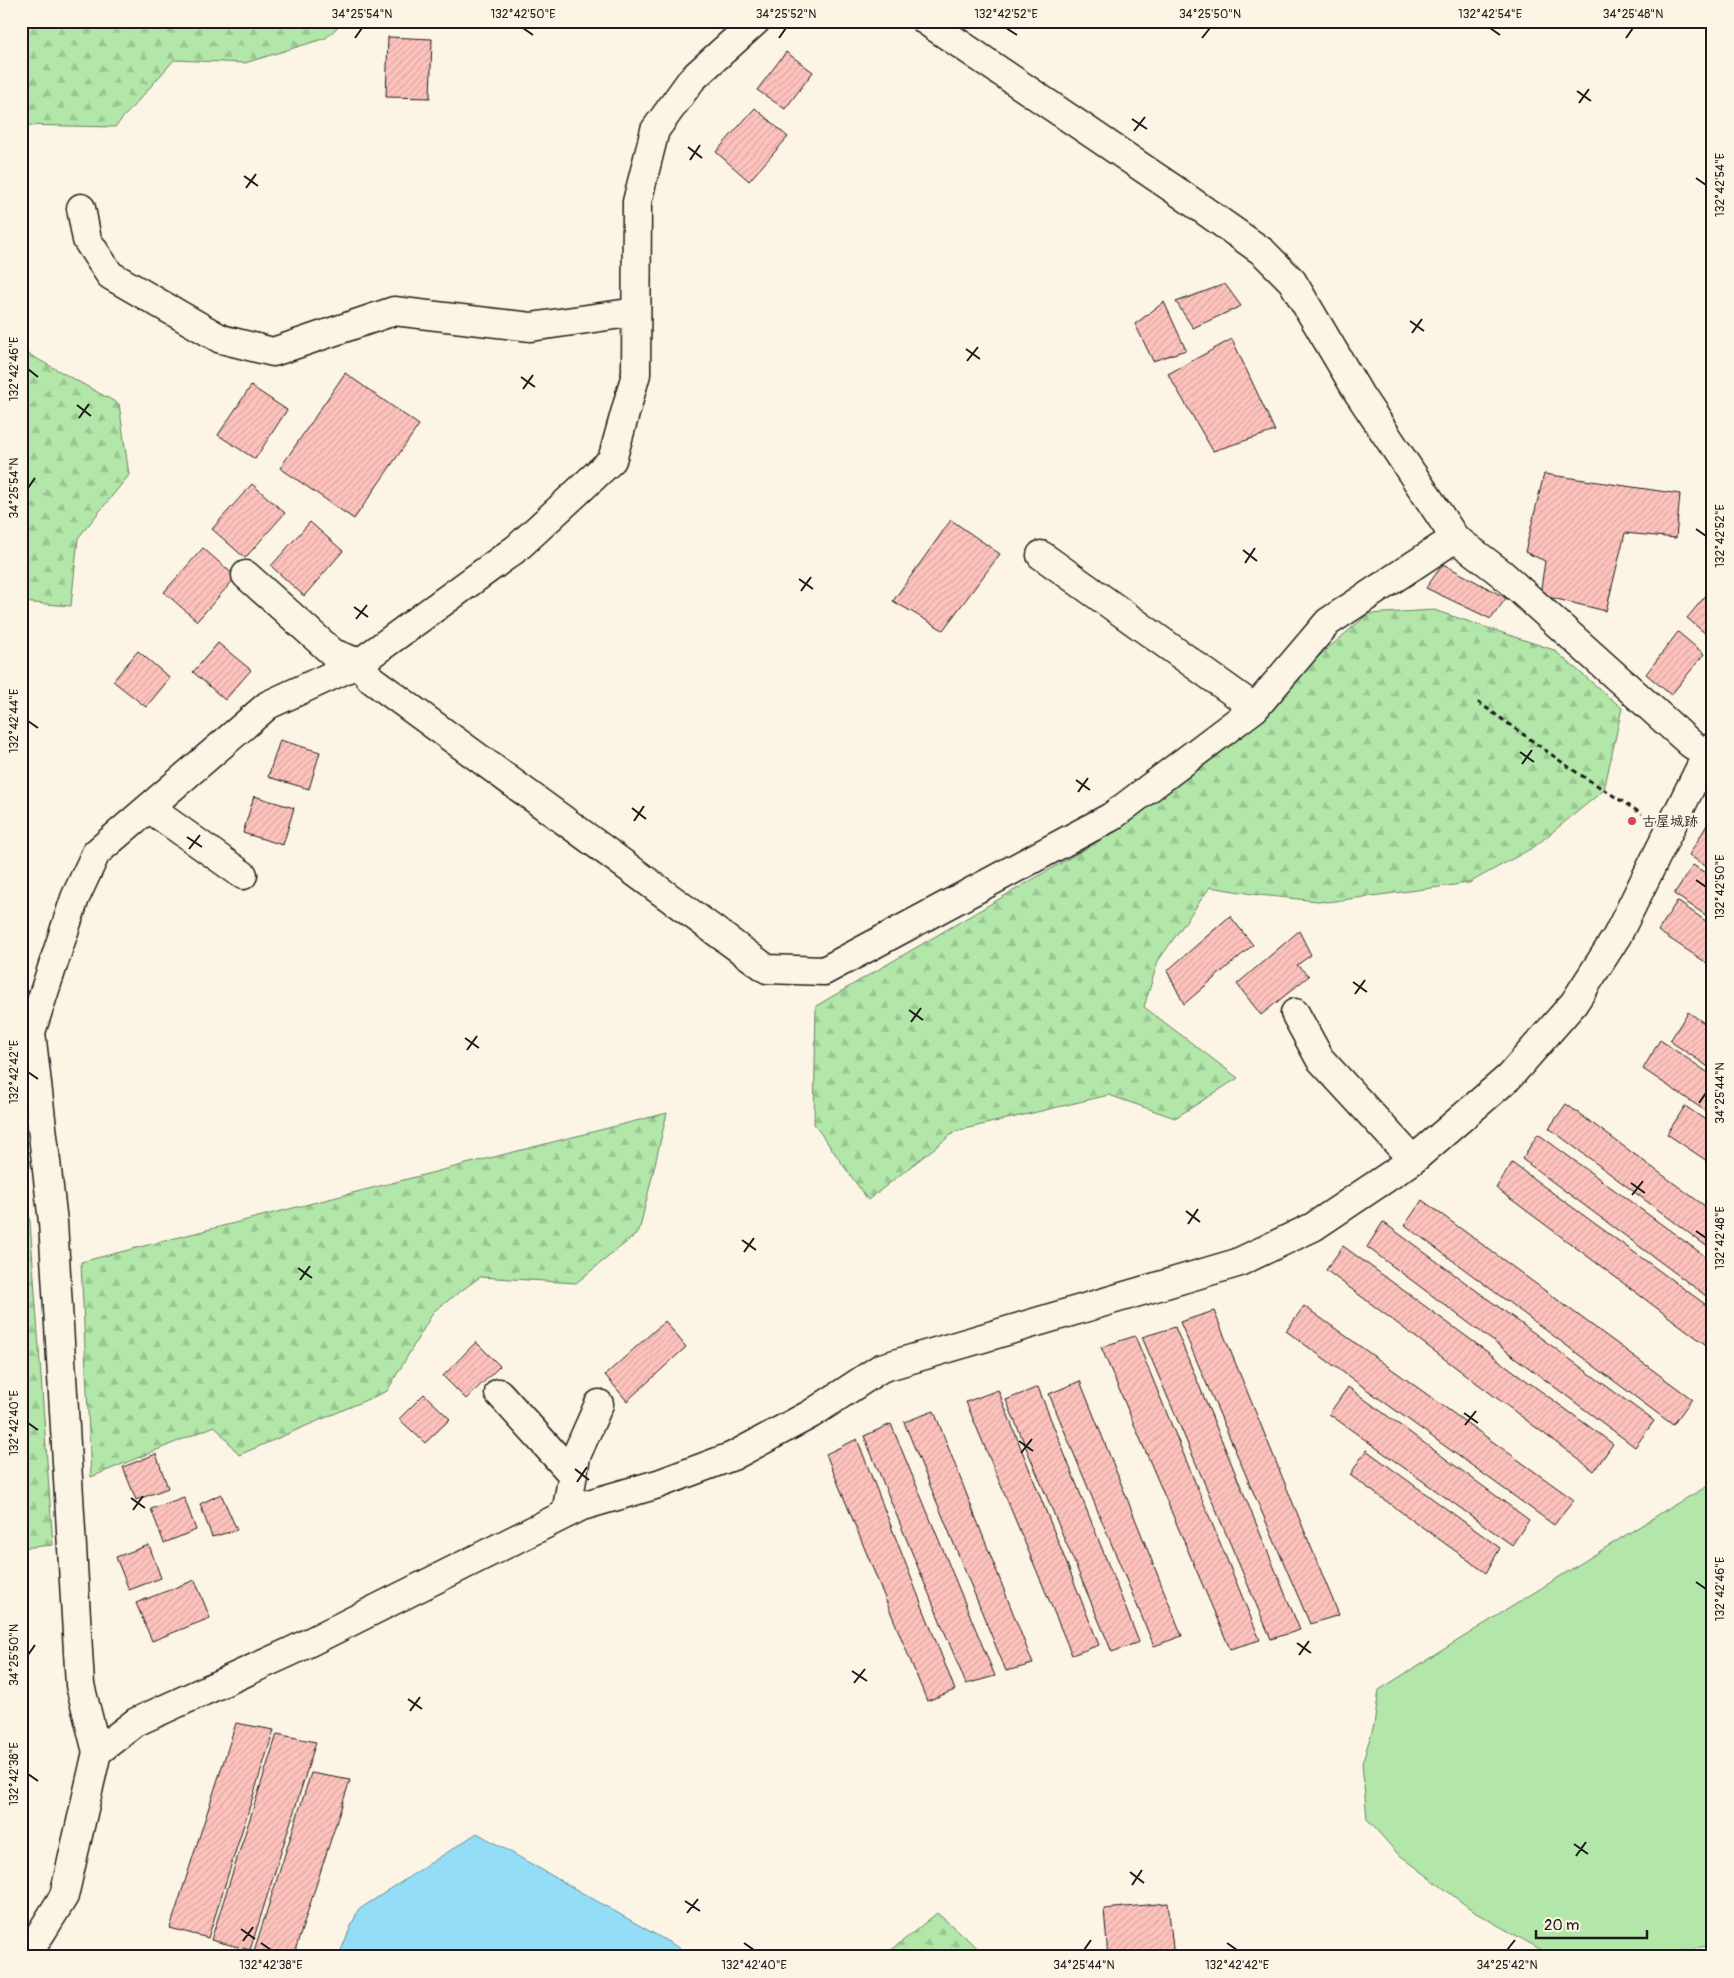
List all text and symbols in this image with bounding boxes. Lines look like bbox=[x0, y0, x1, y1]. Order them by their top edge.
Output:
text: 34°25'54"N bbox=[332, 7, 392, 22]
text: 132°42'50"E bbox=[490, 7, 556, 22]
text: 34°25'52"N bbox=[756, 7, 816, 22]
text: 132°42'52"E bbox=[974, 7, 1038, 22]
text: 34°25'50"N bbox=[1179, 7, 1241, 22]
text: 132°42'54"E bbox=[1458, 7, 1522, 22]
text: 34°25'48"N bbox=[1603, 7, 1663, 22]
text: 132°42'54"E bbox=[1713, 153, 1728, 217]
text: 132°42'46"E bbox=[7, 337, 22, 401]
text: 34°25'54"N bbox=[7, 458, 22, 518]
text: 132°42'52"E bbox=[1713, 504, 1728, 568]
text: 132°42'44"E bbox=[7, 689, 22, 753]
place label: 古屋城跡 bbox=[1642, 813, 1698, 830]
marker: 古屋城跡 bbox=[1626, 815, 1638, 827]
text: 132°42'50"E bbox=[1713, 854, 1728, 920]
text: 132°42'42"E bbox=[7, 1040, 22, 1104]
text: 34°25'44"N bbox=[1713, 1062, 1728, 1124]
text: 132°42'48"E bbox=[1713, 1206, 1728, 1270]
text: 132°42'40"E bbox=[7, 1390, 22, 1456]
text: 132°42'46"E bbox=[1713, 1557, 1728, 1621]
text: 34°25'50"N bbox=[7, 1624, 22, 1686]
text: 132°42'38"E bbox=[7, 1742, 22, 1806]
scale bar bbox=[1536, 1908, 1648, 1940]
text: 20 m bbox=[1544, 1916, 1579, 1935]
text: 132°42'38"E bbox=[239, 1958, 303, 1973]
text: 132°42'40"E bbox=[721, 1958, 787, 1973]
text: 34°25'44"N bbox=[1053, 1958, 1115, 1973]
text: 132°42'42"E bbox=[1205, 1958, 1269, 1973]
text: 34°25'42"N bbox=[1476, 1958, 1538, 1973]

